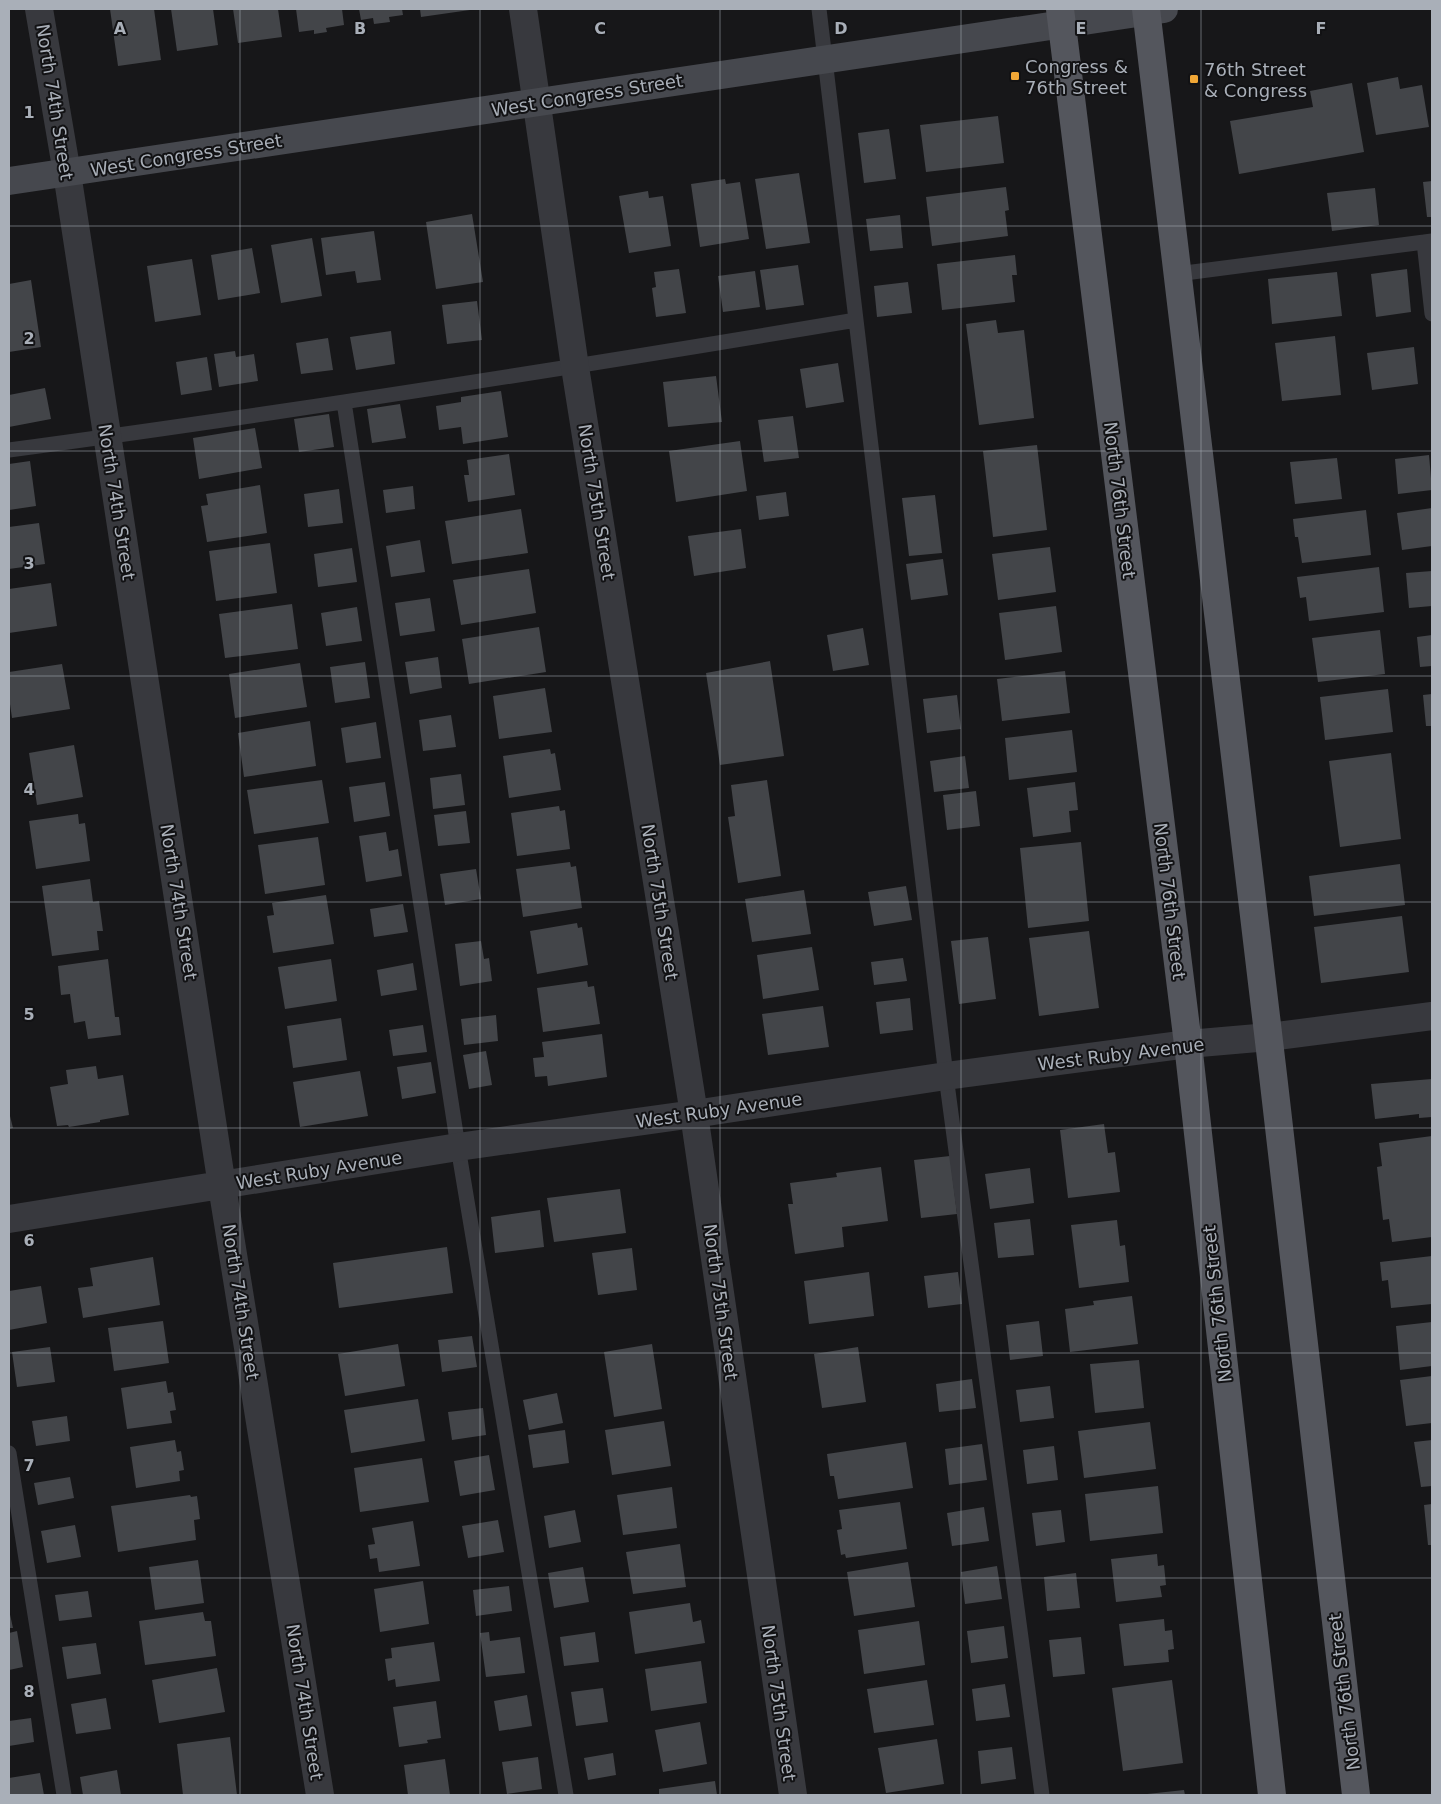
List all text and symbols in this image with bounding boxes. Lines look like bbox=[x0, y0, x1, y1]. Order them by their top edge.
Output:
text: A bbox=[114, 19, 127, 38]
text: B bbox=[354, 19, 366, 38]
text: C bbox=[594, 19, 606, 38]
text: D bbox=[834, 19, 848, 38]
text: E bbox=[1076, 19, 1086, 38]
text: F bbox=[1316, 19, 1326, 38]
street label: North 74th Street bbox=[32, 22, 78, 182]
place label: Congress & 76th Street bbox=[1025, 56, 1128, 98]
place label: 76th Street & Congress bbox=[1204, 59, 1307, 101]
street label: West Congress Street bbox=[490, 69, 684, 121]
marker: Congress & 76th Street bbox=[1009, 70, 1021, 82]
marker: 76th Street & Congress bbox=[1188, 73, 1200, 85]
text: 1 bbox=[23, 103, 35, 122]
street label: West Congress Street bbox=[89, 129, 283, 181]
text: 2 bbox=[23, 329, 35, 348]
street label: North 76th Street bbox=[1100, 420, 1140, 580]
street label: North 74th Street bbox=[94, 422, 140, 582]
street label: North 75th Street bbox=[574, 422, 620, 582]
text: 3 bbox=[23, 554, 35, 573]
text: 4 bbox=[23, 780, 35, 799]
street label: North 76th Street bbox=[1150, 821, 1190, 981]
street label: North 74th Street bbox=[156, 822, 202, 982]
street label: North 75th Street bbox=[637, 822, 683, 982]
text: 5 bbox=[23, 1005, 35, 1024]
street label: West Ruby Avenue bbox=[1036, 1033, 1206, 1075]
street label: West Ruby Avenue bbox=[634, 1088, 804, 1132]
street label: West Ruby Avenue bbox=[235, 1147, 403, 1193]
street label: North 74th Street bbox=[218, 1222, 264, 1382]
street label: North 75th Street bbox=[700, 1222, 742, 1382]
street label: North 76th Street bbox=[1198, 1224, 1236, 1384]
text: 6 bbox=[23, 1231, 35, 1250]
text: 7 bbox=[23, 1456, 35, 1475]
street label: North 76th Street bbox=[1324, 1612, 1364, 1772]
street label: North 74th Street bbox=[282, 1622, 328, 1782]
street label: North 75th Street bbox=[758, 1623, 800, 1783]
text: 8 bbox=[23, 1682, 35, 1701]

